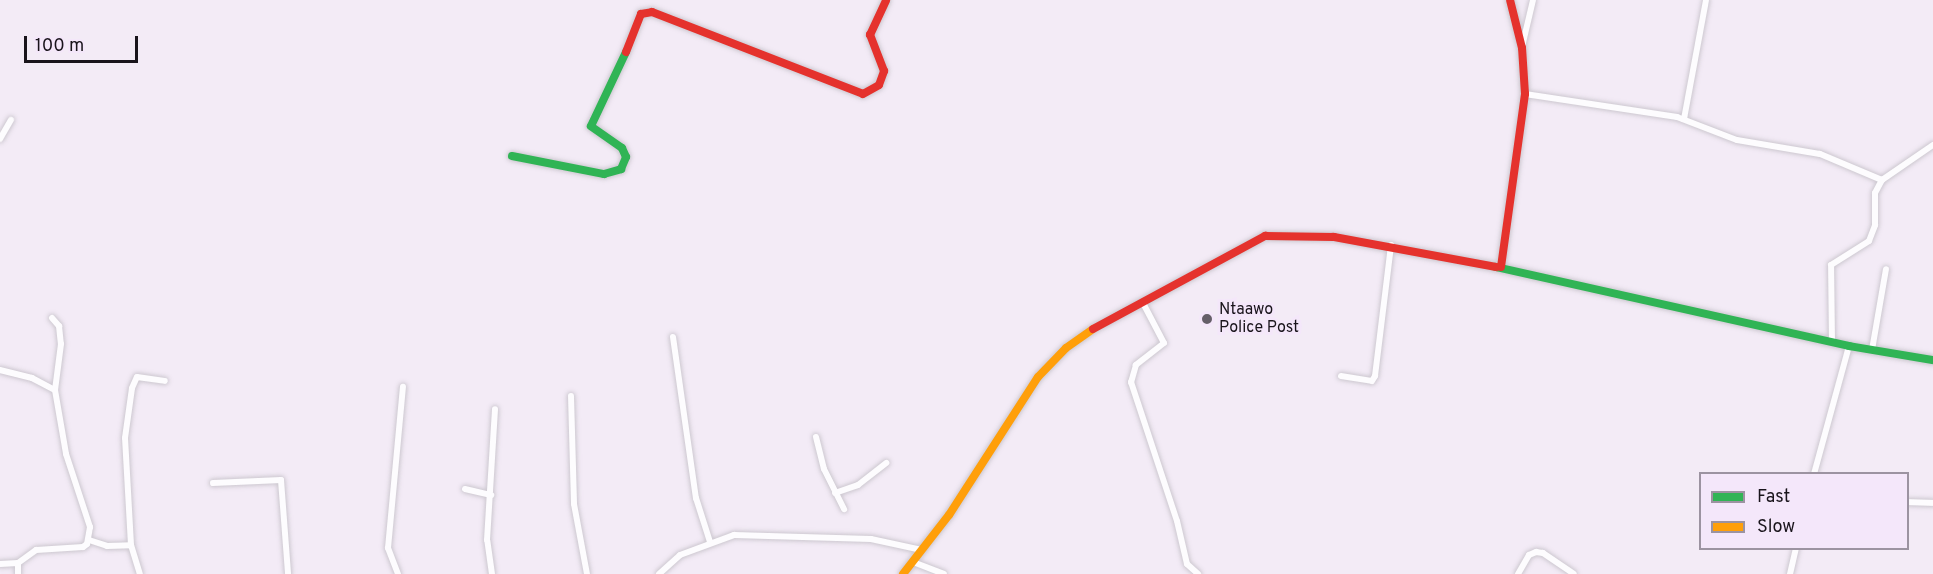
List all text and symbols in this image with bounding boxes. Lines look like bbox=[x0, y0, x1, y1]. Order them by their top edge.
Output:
scale bar bbox=[27, 24, 141, 62]
text: 100 m bbox=[35, 35, 84, 58]
place label: Ntaawo Police Post bbox=[1219, 300, 1299, 338]
marker: Ntaawo Police Post bbox=[1200, 312, 1214, 326]
legend bbox=[1699, 472, 1909, 550]
text: Fast bbox=[1757, 486, 1790, 509]
text: Slow bbox=[1757, 516, 1795, 539]

